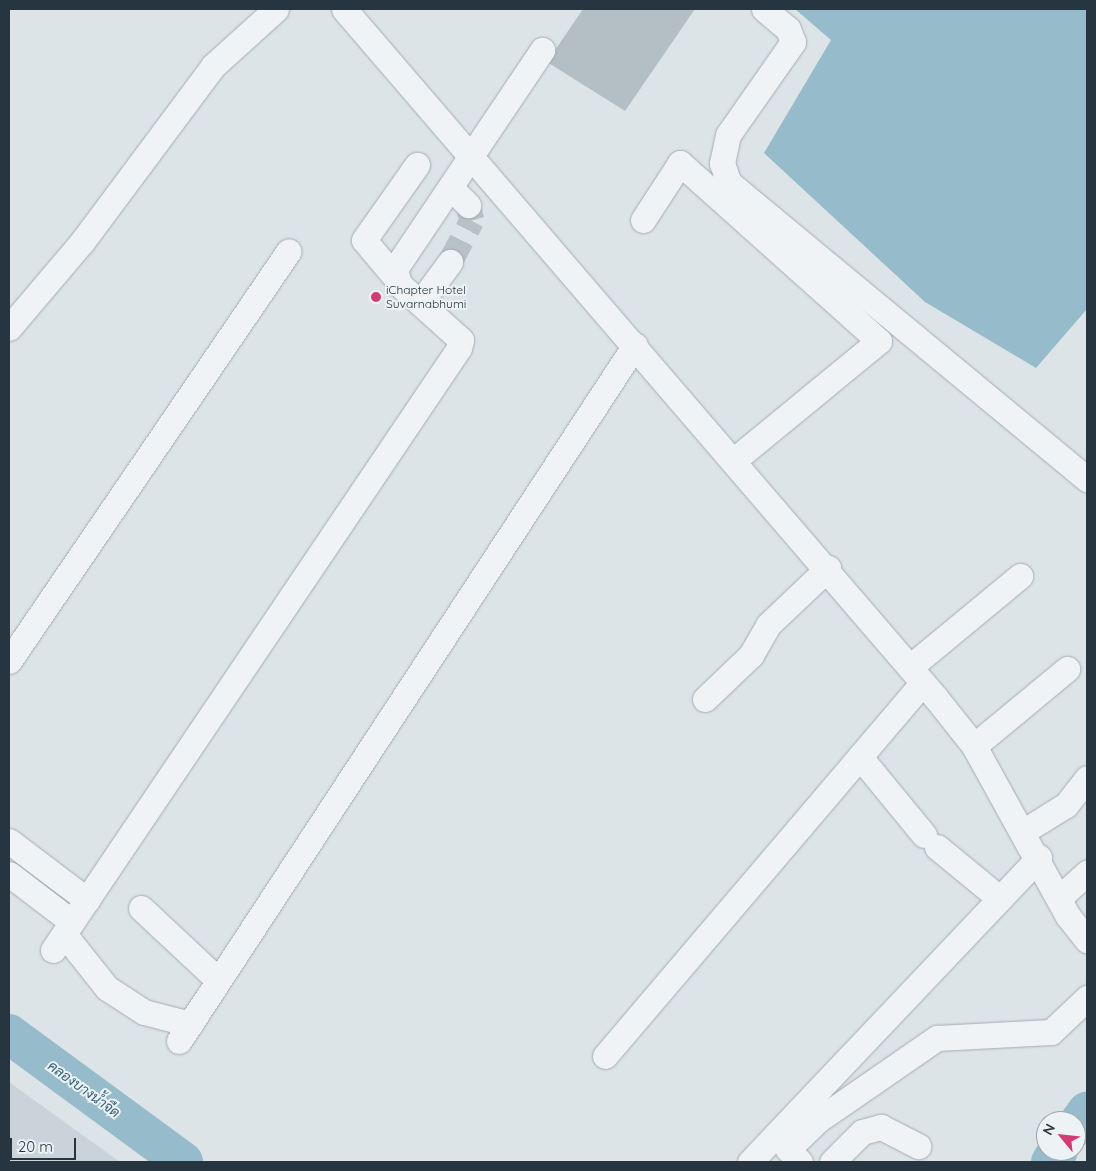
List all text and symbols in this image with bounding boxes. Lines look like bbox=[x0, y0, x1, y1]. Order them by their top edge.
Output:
place label: iChapter Hotel Suvarnabhumi bbox=[386, 283, 466, 311]
marker: iChapter Hotel Suvarnabhumi bbox=[370, 291, 382, 303]
water label: คลองบางน้ำจืด bbox=[45, 1057, 123, 1121]
north arrow bbox=[1036, 1111, 1086, 1161]
text: N bbox=[1038, 1121, 1059, 1138]
scale bar bbox=[12, 1128, 79, 1160]
text: 20 m bbox=[18, 1137, 53, 1156]

